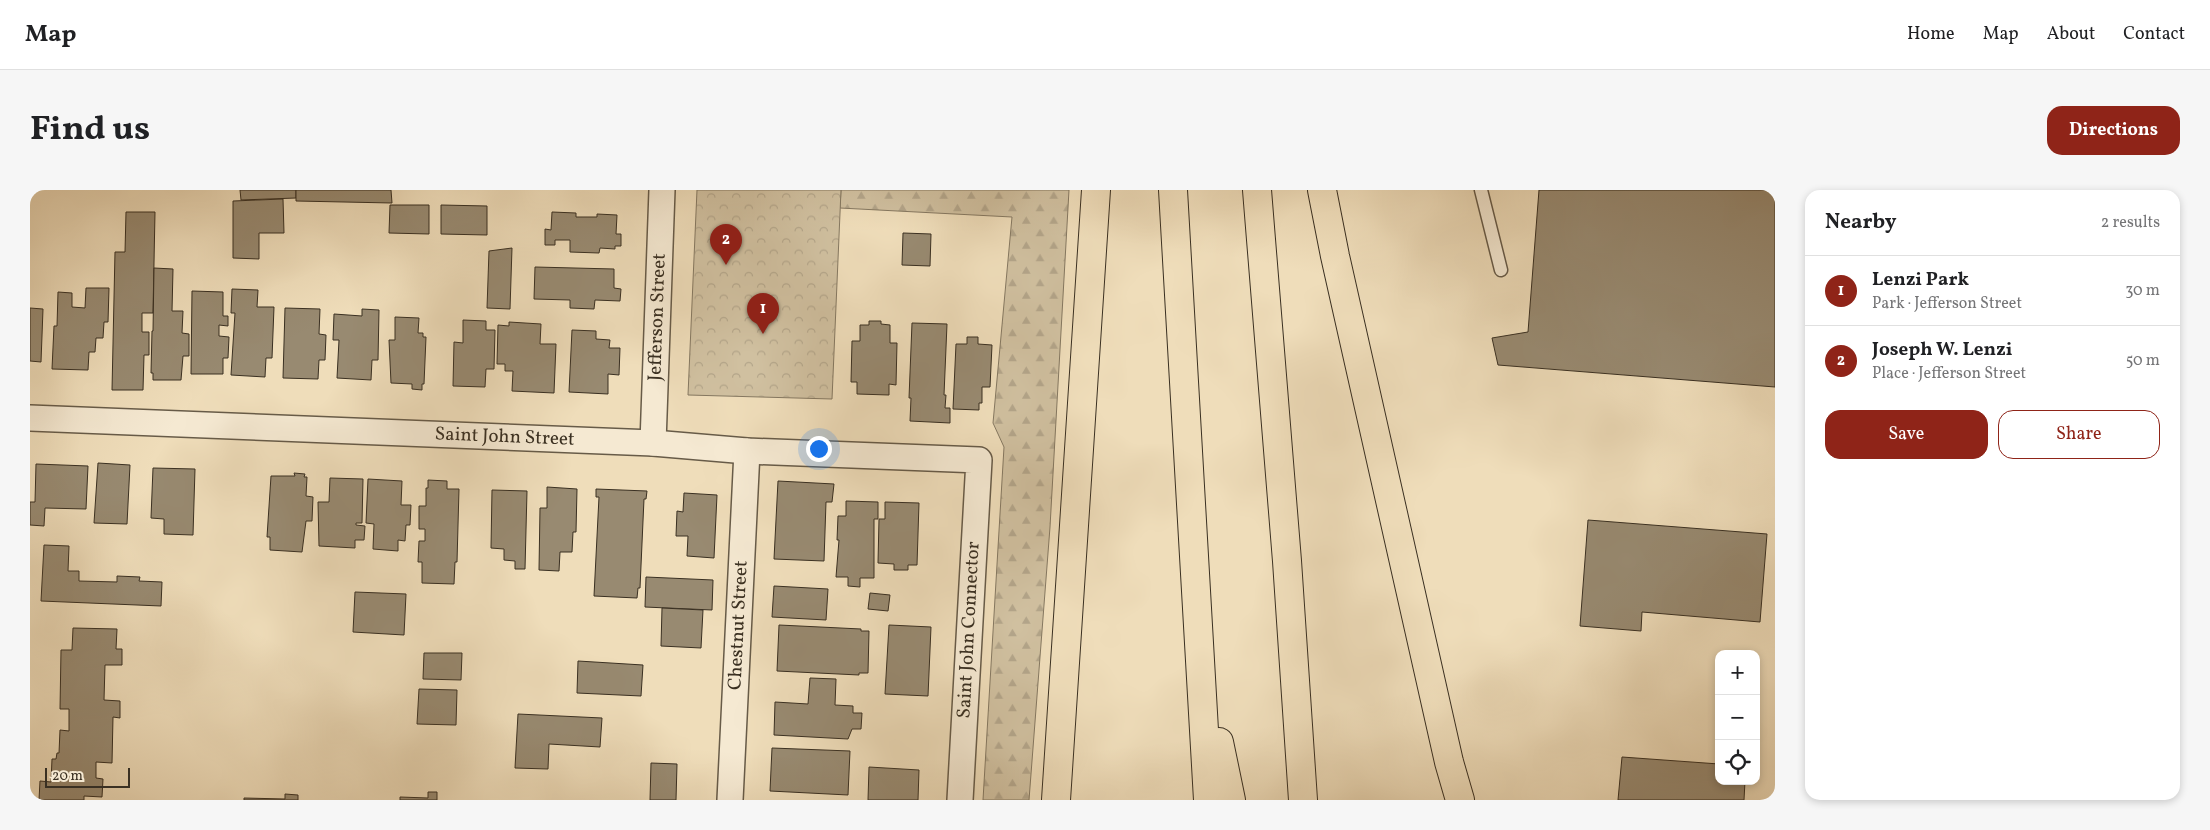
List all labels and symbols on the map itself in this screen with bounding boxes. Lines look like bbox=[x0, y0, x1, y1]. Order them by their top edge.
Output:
pin: 2 bbox=[710, 224, 742, 265]
street label: Jefferson Street bbox=[642, 252, 673, 382]
pin: 1 bbox=[747, 293, 779, 334]
street label: Saint John Street bbox=[434, 421, 575, 453]
your location bbox=[806, 436, 832, 462]
street label: Saint John Connector bbox=[951, 541, 987, 719]
street label: Chestnut Street bbox=[722, 559, 755, 691]
scale bar bbox=[45, 765, 130, 788]

